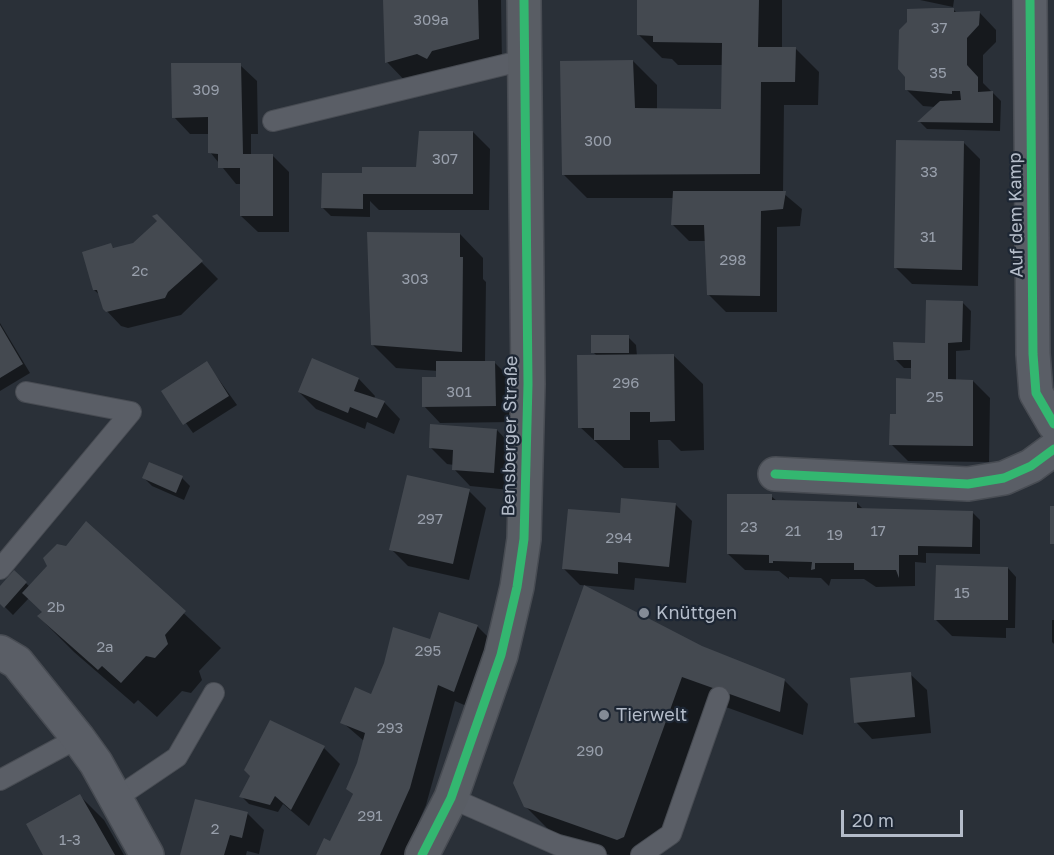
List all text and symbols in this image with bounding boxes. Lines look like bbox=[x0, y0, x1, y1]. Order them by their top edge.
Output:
house number: 309a bbox=[413, 11, 449, 29]
house number: 37 bbox=[931, 19, 947, 37]
house number: 35 bbox=[929, 64, 947, 82]
house number: 309 bbox=[192, 81, 220, 99]
house number: 300 bbox=[584, 132, 612, 150]
house number: 307 bbox=[432, 150, 458, 168]
street label: Auf dem Kamp bbox=[1004, 152, 1028, 278]
house number: 33 bbox=[920, 163, 938, 181]
house number: 31 bbox=[920, 228, 936, 246]
house number: 298 bbox=[720, 251, 746, 269]
house number: 2c bbox=[132, 262, 148, 280]
house number: 303 bbox=[402, 270, 428, 288]
street label: Bensberger Straße bbox=[498, 355, 522, 517]
house number: 296 bbox=[613, 374, 639, 392]
house number: 301 bbox=[446, 383, 472, 401]
house number: 25 bbox=[926, 388, 944, 406]
house number: 297 bbox=[417, 510, 443, 528]
house number: 23 bbox=[740, 518, 758, 536]
house number: 21 bbox=[785, 522, 801, 540]
house number: 17 bbox=[870, 522, 886, 540]
house number: 19 bbox=[827, 526, 843, 544]
house number: 294 bbox=[606, 529, 632, 547]
house number: 15 bbox=[954, 584, 970, 602]
house number: 2b bbox=[47, 598, 65, 616]
place label: Knüttgen bbox=[656, 602, 737, 624]
marker: Knüttgen bbox=[637, 606, 651, 620]
house number: 2a bbox=[96, 638, 114, 656]
house number: 295 bbox=[415, 642, 441, 660]
place label: Tierwelt bbox=[616, 704, 687, 726]
marker: Tierwelt bbox=[597, 708, 611, 722]
house number: 293 bbox=[377, 719, 403, 737]
house number: 290 bbox=[576, 742, 604, 760]
scale bar bbox=[844, 798, 966, 836]
house number: 291 bbox=[357, 807, 383, 825]
text: 20 m bbox=[852, 809, 894, 831]
house number: 2 bbox=[211, 820, 219, 838]
house number: 1-3 bbox=[59, 831, 81, 849]

